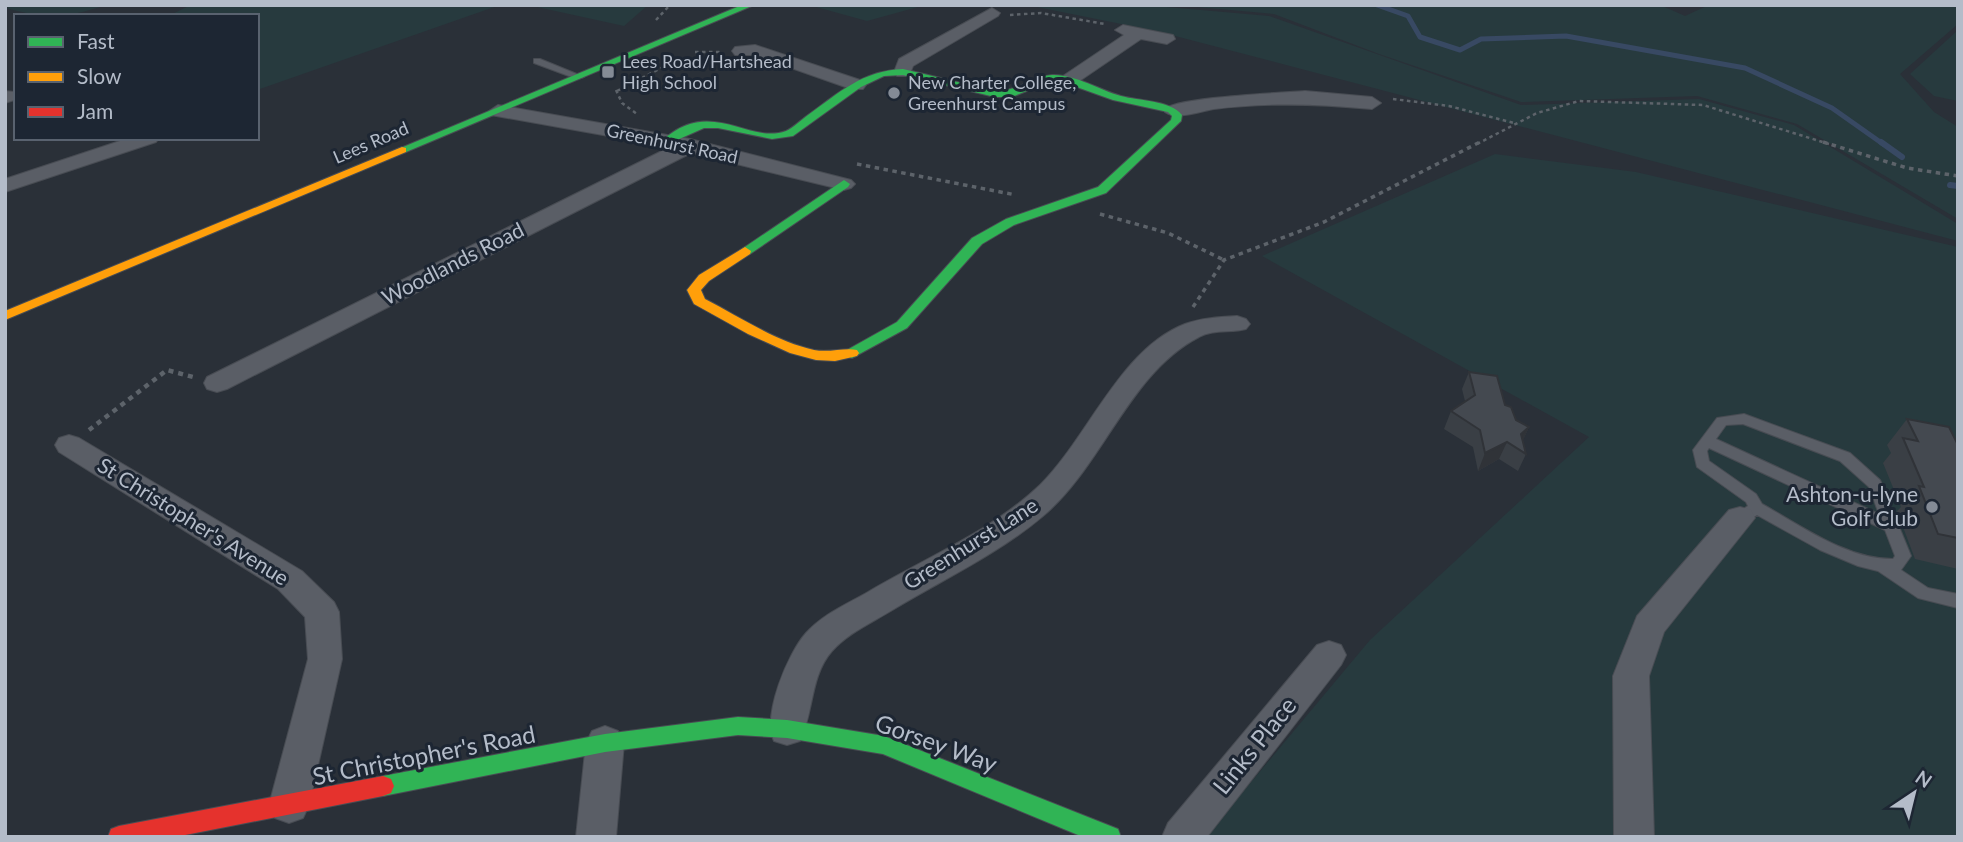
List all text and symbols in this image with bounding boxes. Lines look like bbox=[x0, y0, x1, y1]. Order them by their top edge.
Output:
legend bbox=[14, 14, 259, 140]
text: Fast bbox=[77, 28, 115, 53]
place label: Lees Road/Hartshead High School bbox=[622, 50, 792, 93]
text: Slow bbox=[77, 63, 122, 88]
marker: Lees Road/Hartshead High School bbox=[600, 64, 616, 80]
place label: New Charter College, Greenhurst Campus bbox=[908, 71, 1076, 114]
marker: New Charter College, Greenhurst Campus bbox=[886, 85, 902, 101]
text: Jam bbox=[77, 98, 113, 123]
street label: Lees Road bbox=[330, 116, 412, 168]
street label: Greenhurst Road bbox=[605, 118, 740, 168]
street label: Woodlands Road bbox=[377, 216, 528, 309]
street label: St Christopher's Avenue bbox=[94, 452, 294, 590]
place label: Ashton-u-lyne Golf Club bbox=[1786, 481, 1918, 530]
street label: Greenhurst Lane bbox=[899, 492, 1042, 594]
marker: Ashton-u-lyne Golf Club bbox=[1924, 499, 1940, 515]
street label: Links Place bbox=[1206, 691, 1302, 799]
street label: Gorsey Way bbox=[872, 707, 1002, 778]
street label: St Christopher's Road bbox=[310, 719, 538, 790]
north arrow bbox=[1879, 758, 1949, 828]
text: N bbox=[1911, 765, 1937, 792]

